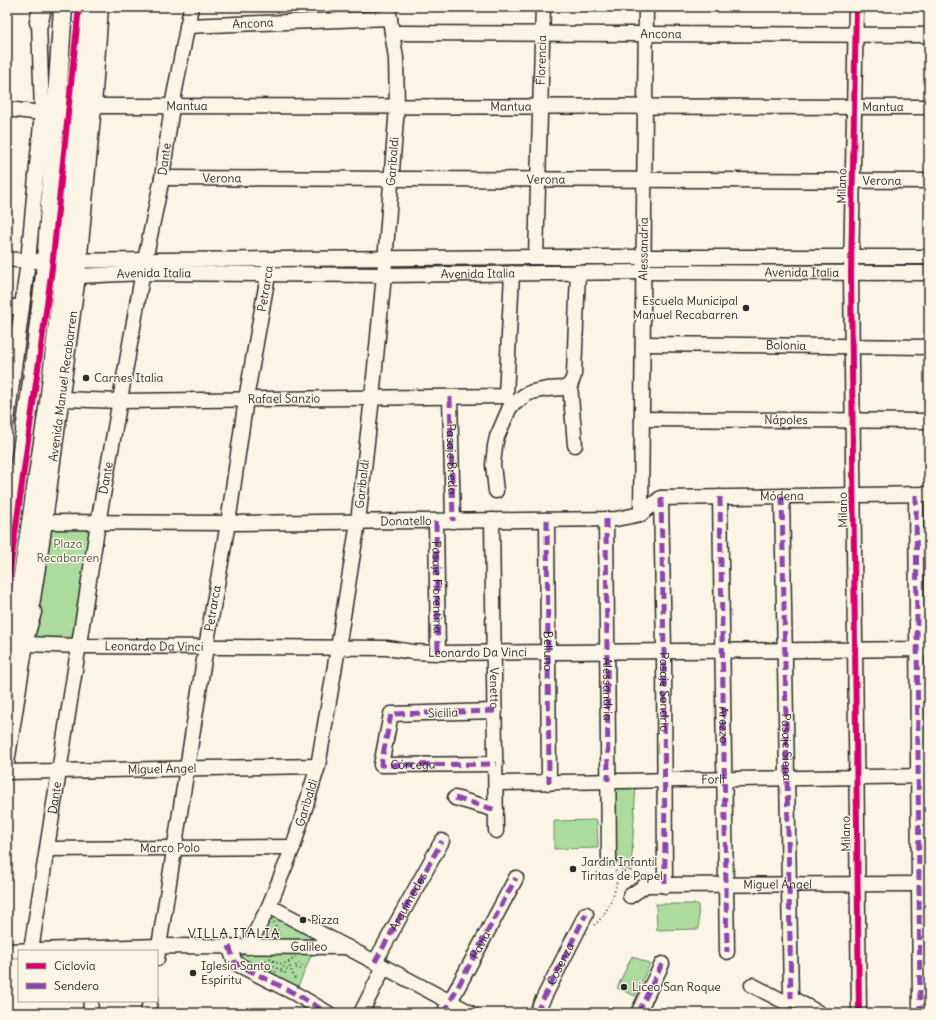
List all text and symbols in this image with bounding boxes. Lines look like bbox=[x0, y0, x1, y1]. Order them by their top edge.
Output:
street label: Ancona bbox=[232, 15, 274, 31]
street label: Ancona bbox=[640, 26, 682, 41]
street label: Florencia bbox=[533, 35, 549, 85]
street label: Mantua bbox=[166, 98, 208, 113]
street label: Mantua bbox=[490, 98, 532, 114]
street label: Mantua bbox=[862, 99, 904, 114]
street label: Garibaldi bbox=[383, 136, 402, 187]
street label: Dante bbox=[154, 142, 174, 176]
street label: Milano bbox=[834, 168, 849, 204]
street label: Verona bbox=[203, 170, 242, 185]
street label: Verona bbox=[527, 171, 566, 187]
street label: Verona bbox=[863, 173, 902, 188]
street label: Alessandría bbox=[635, 217, 651, 281]
street label: Avenida Italia bbox=[765, 264, 839, 280]
street label: Avenida Italia bbox=[116, 265, 191, 281]
street label: Petrarca bbox=[254, 265, 276, 313]
street label: Avenida Italia bbox=[441, 265, 515, 281]
place label: Escuela Municipal Manuel Recabarren bbox=[633, 293, 738, 322]
marker: Escuela Municipal Manuel Recabarren bbox=[741, 303, 751, 313]
street label: Avenida Manuel Recabarren bbox=[45, 310, 80, 462]
street label: Bolonia bbox=[766, 337, 807, 353]
place label: Carnes Italia bbox=[94, 370, 163, 385]
marker: Carnes Italia bbox=[81, 373, 91, 383]
street label: Rafael Sanzio bbox=[247, 390, 321, 406]
street label: Nápoles bbox=[764, 412, 808, 427]
street label: Pasaje Breda bbox=[444, 423, 460, 495]
street label: Garibaldi bbox=[352, 459, 372, 509]
street label: Dante bbox=[95, 460, 116, 495]
street label: Módena bbox=[760, 488, 804, 504]
street label: Milano bbox=[835, 492, 850, 528]
street label: Donatello bbox=[380, 513, 432, 528]
park label: Plaza Recabarren bbox=[36, 536, 100, 565]
street label: Pasaje Fiorentina bbox=[429, 540, 446, 634]
street label: Petrarca bbox=[201, 584, 224, 633]
street label: Belluno bbox=[541, 631, 556, 672]
street label: Leonardo Da Vinci bbox=[104, 638, 203, 654]
street label: Leonardo Da Vinci bbox=[428, 644, 527, 660]
street label: Pasaje Sondrio bbox=[657, 652, 672, 732]
street label: Alessandría bbox=[600, 657, 616, 721]
street label: Venetto bbox=[487, 667, 502, 709]
street label: Sicilia bbox=[428, 704, 459, 721]
street label: Arezzo bbox=[716, 706, 732, 744]
street label: Pasaje Siena bbox=[779, 713, 795, 781]
street label: Córcega bbox=[390, 757, 436, 772]
street label: Miguel Ángel bbox=[128, 760, 196, 777]
street label: Forli bbox=[701, 771, 725, 787]
street label: Garibaldi bbox=[292, 777, 321, 828]
street label: Dante bbox=[44, 781, 64, 815]
street label: Milano bbox=[838, 816, 853, 852]
street label: Marco Polo bbox=[140, 840, 200, 855]
place label: Jardín Infantil Tiritas de Papel bbox=[581, 854, 663, 883]
marker: Jardín Infantil Tiritas de Papel bbox=[568, 864, 578, 874]
street label: Arquímedes bbox=[386, 869, 430, 933]
street label: Miguel Ángel bbox=[743, 876, 812, 892]
place label: Pizza bbox=[311, 912, 339, 927]
marker: Pizza bbox=[298, 915, 308, 925]
district label: VILLA ITALIA bbox=[188, 925, 280, 942]
street label: Pavia bbox=[466, 928, 493, 961]
street label: Galileo bbox=[290, 939, 328, 954]
street label: Cosenza bbox=[543, 940, 577, 988]
legend bbox=[18, 950, 158, 1002]
text: Ciclovía bbox=[54, 958, 96, 973]
place label: Iglesia Santo Espíritu bbox=[201, 958, 271, 987]
marker: Iglesia Santo Espíritu bbox=[188, 968, 198, 978]
text: Sendero bbox=[54, 978, 99, 993]
place label: Liceo San Roque bbox=[632, 979, 721, 994]
marker: Liceo San Roque bbox=[619, 982, 629, 992]

